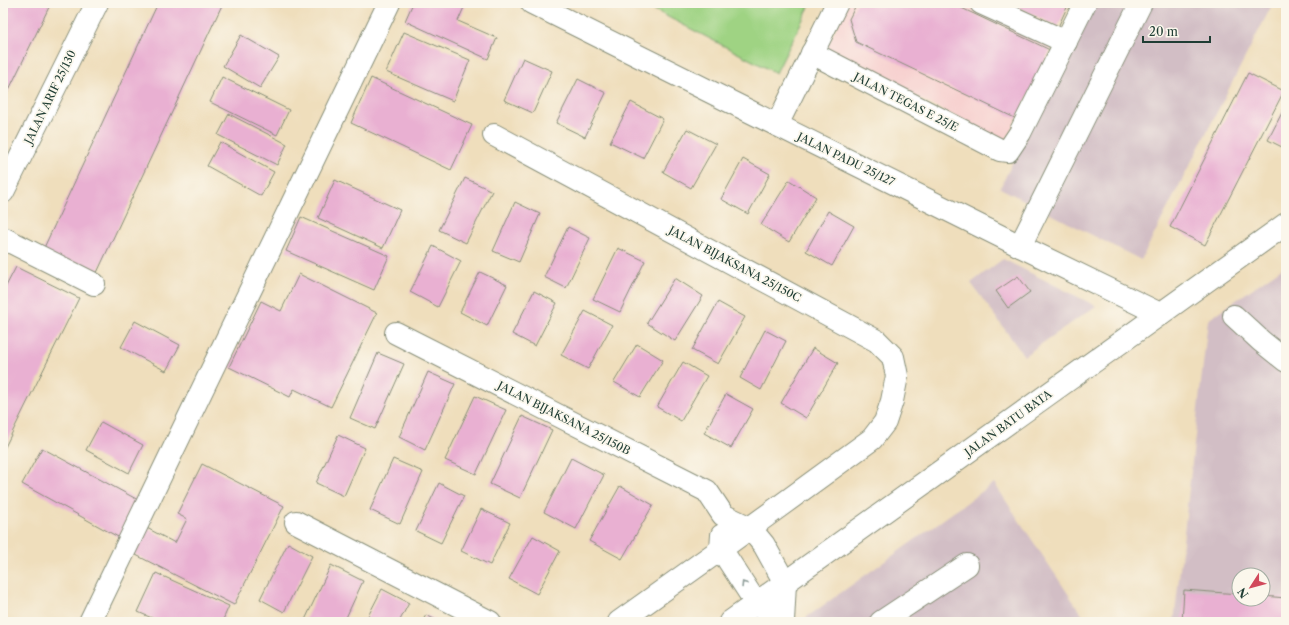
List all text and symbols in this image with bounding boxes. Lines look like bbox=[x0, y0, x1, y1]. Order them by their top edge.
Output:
scale bar bbox=[1143, 18, 1210, 44]
text: 20 m bbox=[1149, 24, 1178, 39]
street label: JALAN ARIF 25/130 bbox=[20, 48, 79, 148]
street label: JALAN TEGAS E 25/E bbox=[850, 69, 961, 135]
street label: JALAN PADU 25/127 bbox=[793, 128, 898, 189]
street label: JALAN BIJAKSANA 25/150C bbox=[664, 222, 804, 305]
street label: JALAN BIJAKSANA 25/150B bbox=[493, 377, 633, 458]
street label: JALAN BATU BATA bbox=[960, 386, 1055, 460]
north arrow bbox=[1231, 567, 1271, 607]
one-way arrow bbox=[742, 582, 749, 589]
text: N bbox=[1234, 585, 1251, 601]

